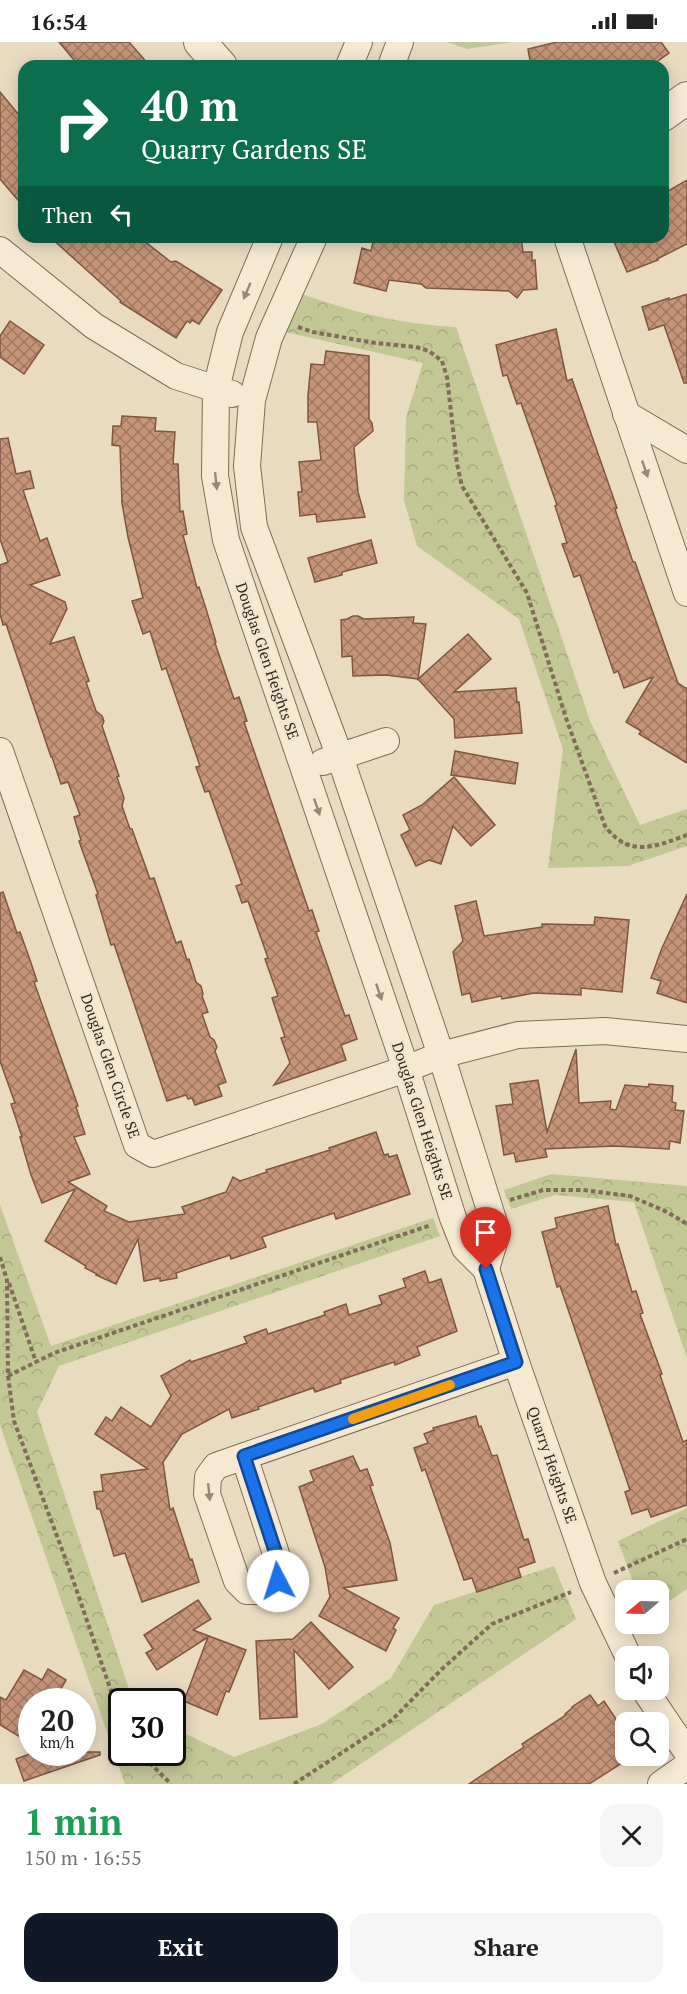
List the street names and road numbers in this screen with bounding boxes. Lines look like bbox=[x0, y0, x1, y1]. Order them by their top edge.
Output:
street label: Douglas Glen Heights SE bbox=[232, 580, 304, 742]
street label: Douglas Glen Circle SE bbox=[77, 991, 145, 1141]
street label: Douglas Glen Heights SE bbox=[388, 1039, 458, 1202]
street label: Quarry Heights SE bbox=[524, 1404, 582, 1526]

